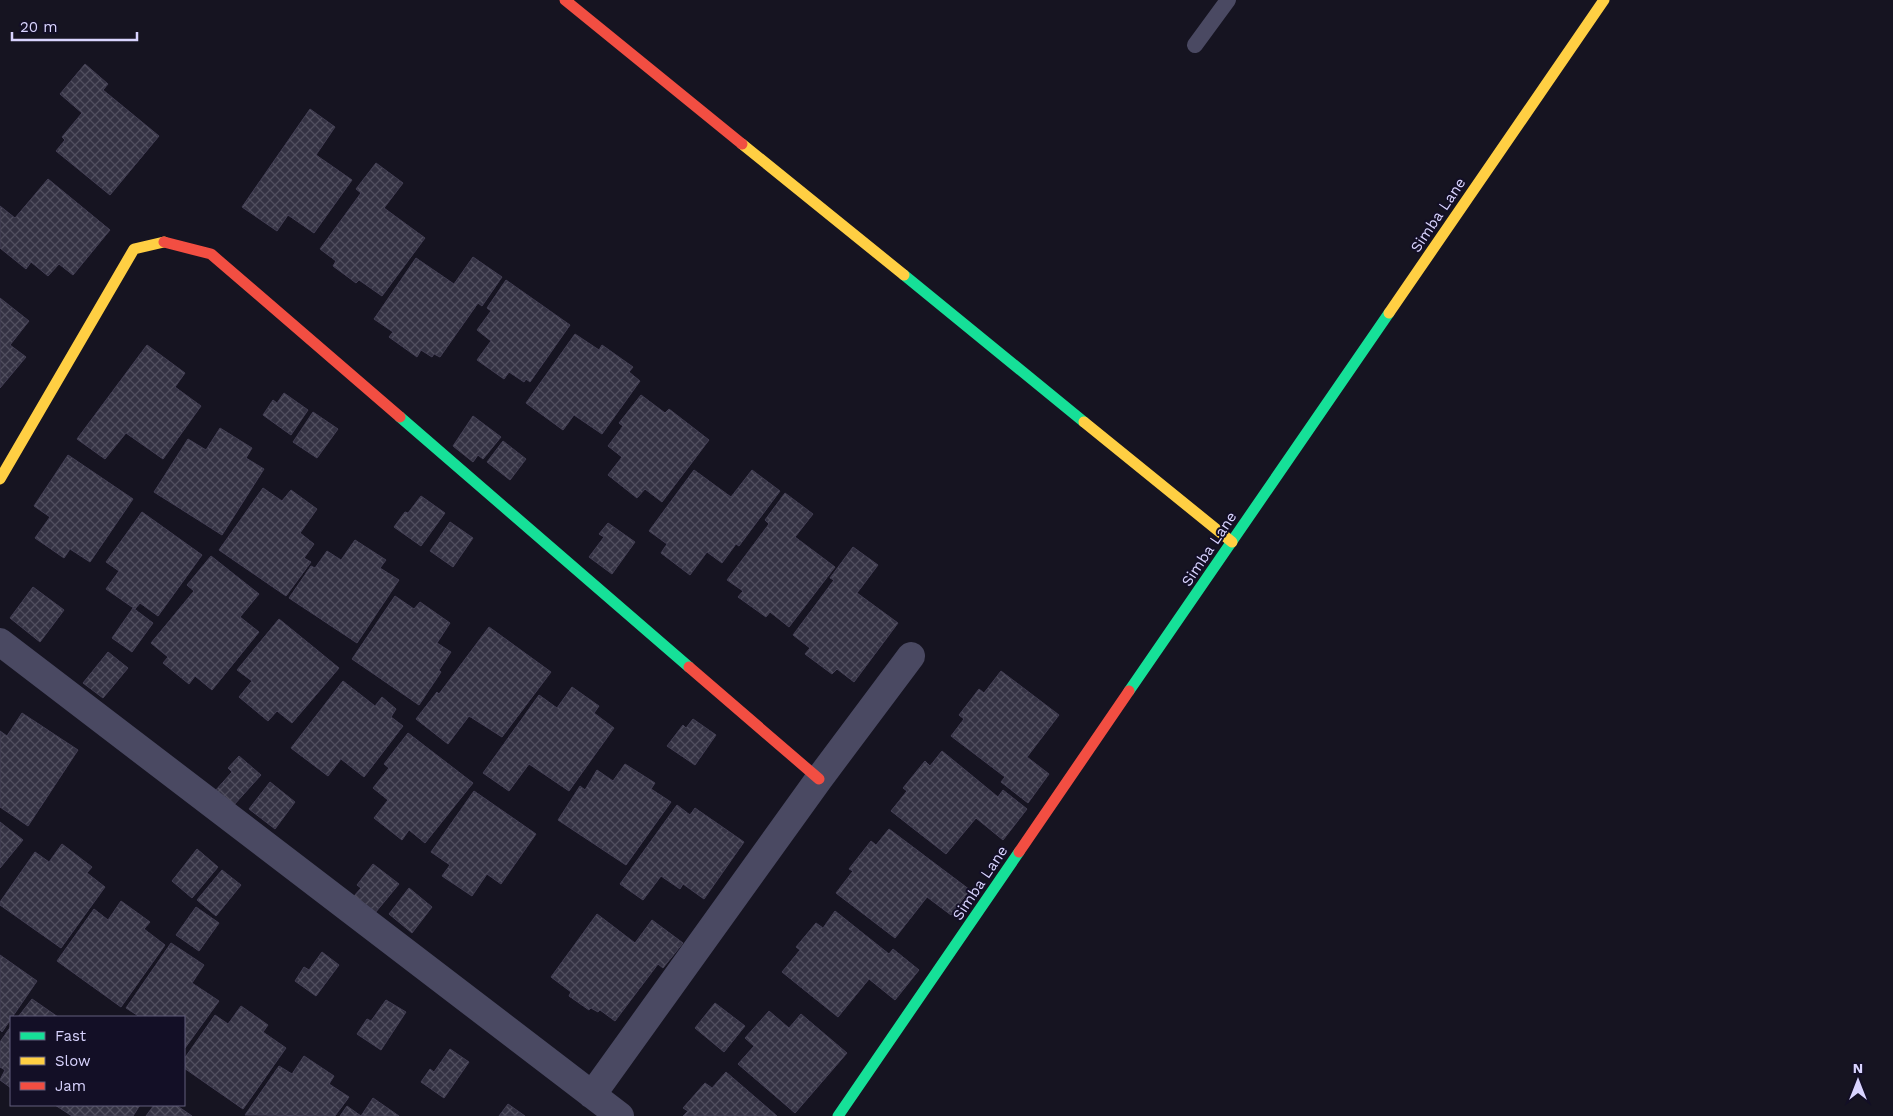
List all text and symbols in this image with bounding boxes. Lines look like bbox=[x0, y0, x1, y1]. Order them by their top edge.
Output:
scale bar bbox=[12, 10, 138, 42]
text: 20 m bbox=[20, 18, 58, 36]
street label: Simba Lane bbox=[1407, 174, 1469, 256]
street label: Simba Lane bbox=[1178, 508, 1240, 590]
street label: Simba Lane bbox=[949, 842, 1011, 924]
legend bbox=[10, 1016, 185, 1106]
text: Fast bbox=[55, 1027, 87, 1045]
text: Slow bbox=[55, 1052, 91, 1070]
north arrow bbox=[1833, 1056, 1883, 1106]
text: N bbox=[1853, 1060, 1863, 1076]
text: Jam bbox=[55, 1077, 86, 1095]

